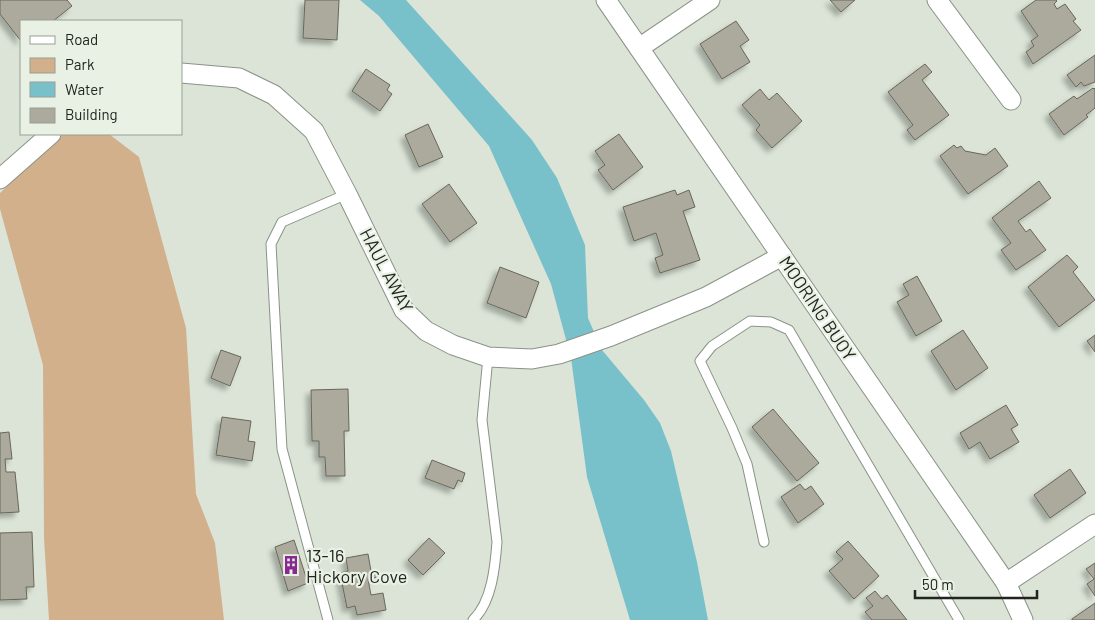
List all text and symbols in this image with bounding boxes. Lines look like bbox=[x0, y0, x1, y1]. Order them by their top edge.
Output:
legend bbox=[20, 20, 182, 135]
text: Road bbox=[65, 30, 98, 48]
text: Park bbox=[65, 55, 95, 73]
text: Water bbox=[65, 80, 104, 98]
text: Building bbox=[65, 105, 118, 123]
street label: HAUL AWAY bbox=[356, 224, 418, 316]
street label: MOORING BUOY bbox=[775, 251, 861, 365]
place label: 13-16 Hickory Cove bbox=[306, 544, 407, 587]
building icon: 13-16 Hickory Cove bbox=[280, 554, 302, 576]
scale bar bbox=[915, 568, 1038, 600]
text: 50 m bbox=[922, 575, 954, 593]

